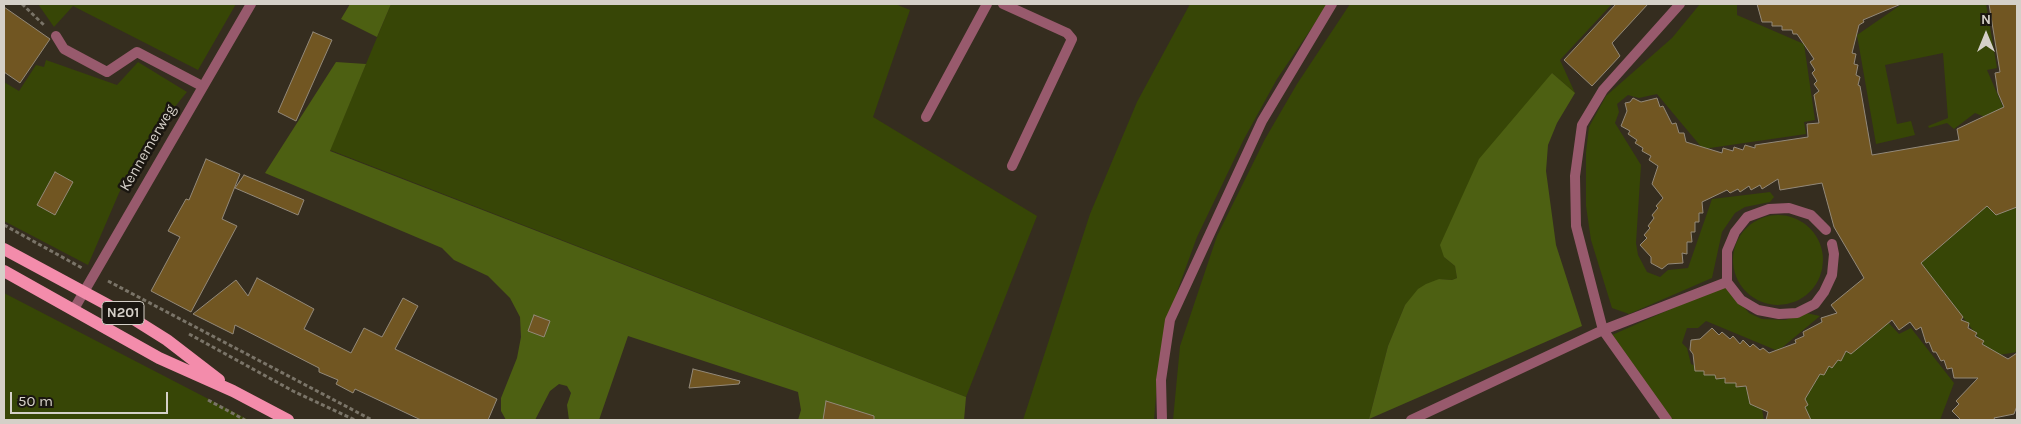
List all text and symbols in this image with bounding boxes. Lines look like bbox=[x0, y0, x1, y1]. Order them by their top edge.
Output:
north arrow bbox=[1961, 10, 2011, 60]
text: N bbox=[1981, 11, 1991, 28]
street label: Kennemerweg bbox=[116, 102, 180, 194]
road number: N201 bbox=[102, 302, 144, 324]
scale bar bbox=[12, 382, 170, 414]
text: 50 m bbox=[18, 392, 53, 410]

